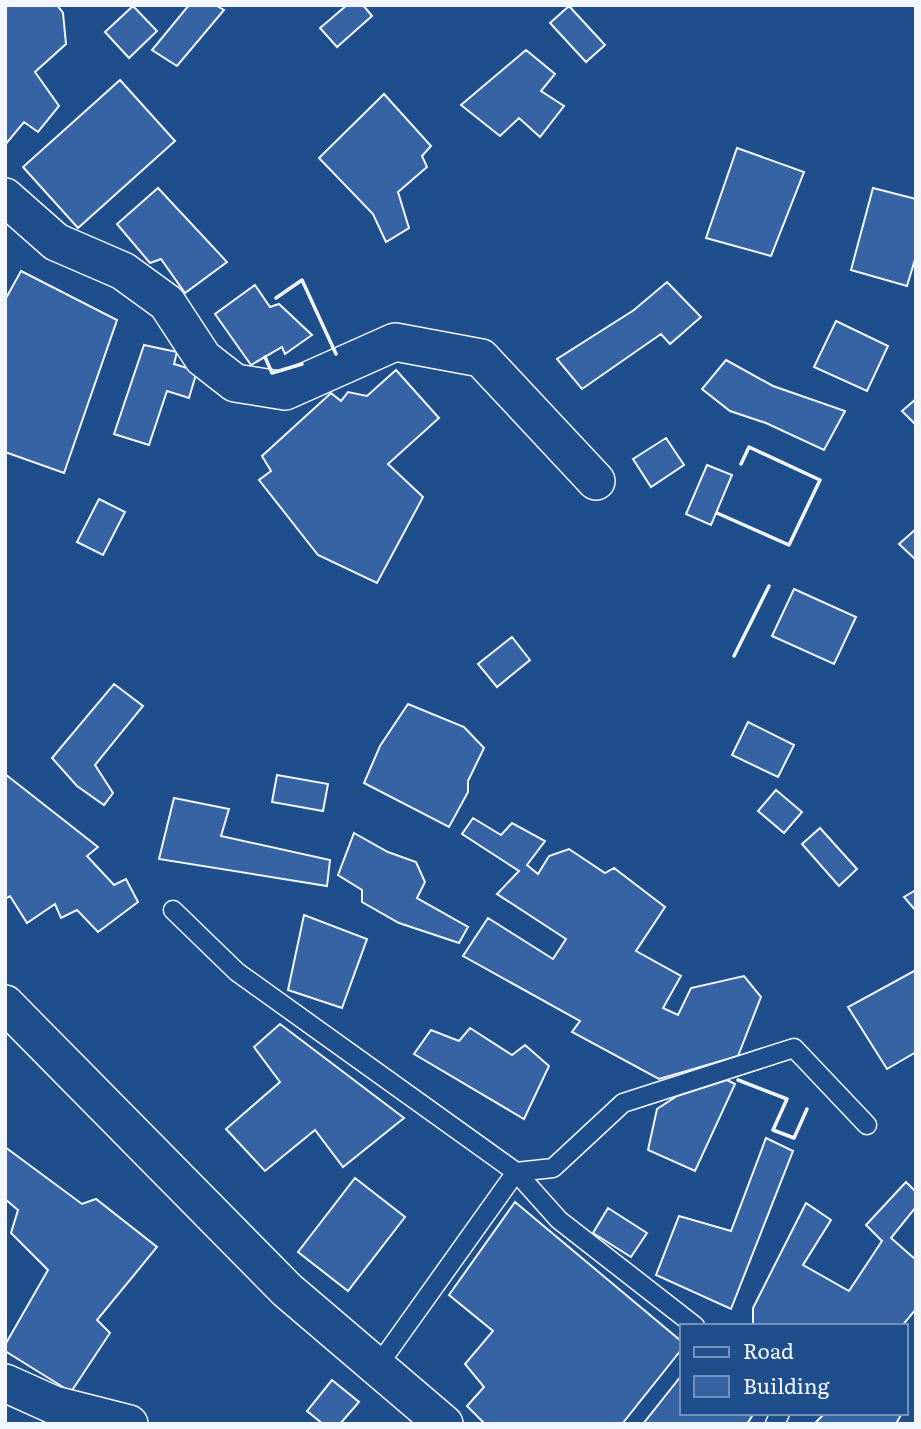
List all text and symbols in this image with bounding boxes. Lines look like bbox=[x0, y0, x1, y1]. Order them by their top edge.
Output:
legend bbox=[680, 1324, 907, 1415]
text: Road bbox=[743, 1334, 794, 1365]
text: Building bbox=[743, 1369, 830, 1400]

